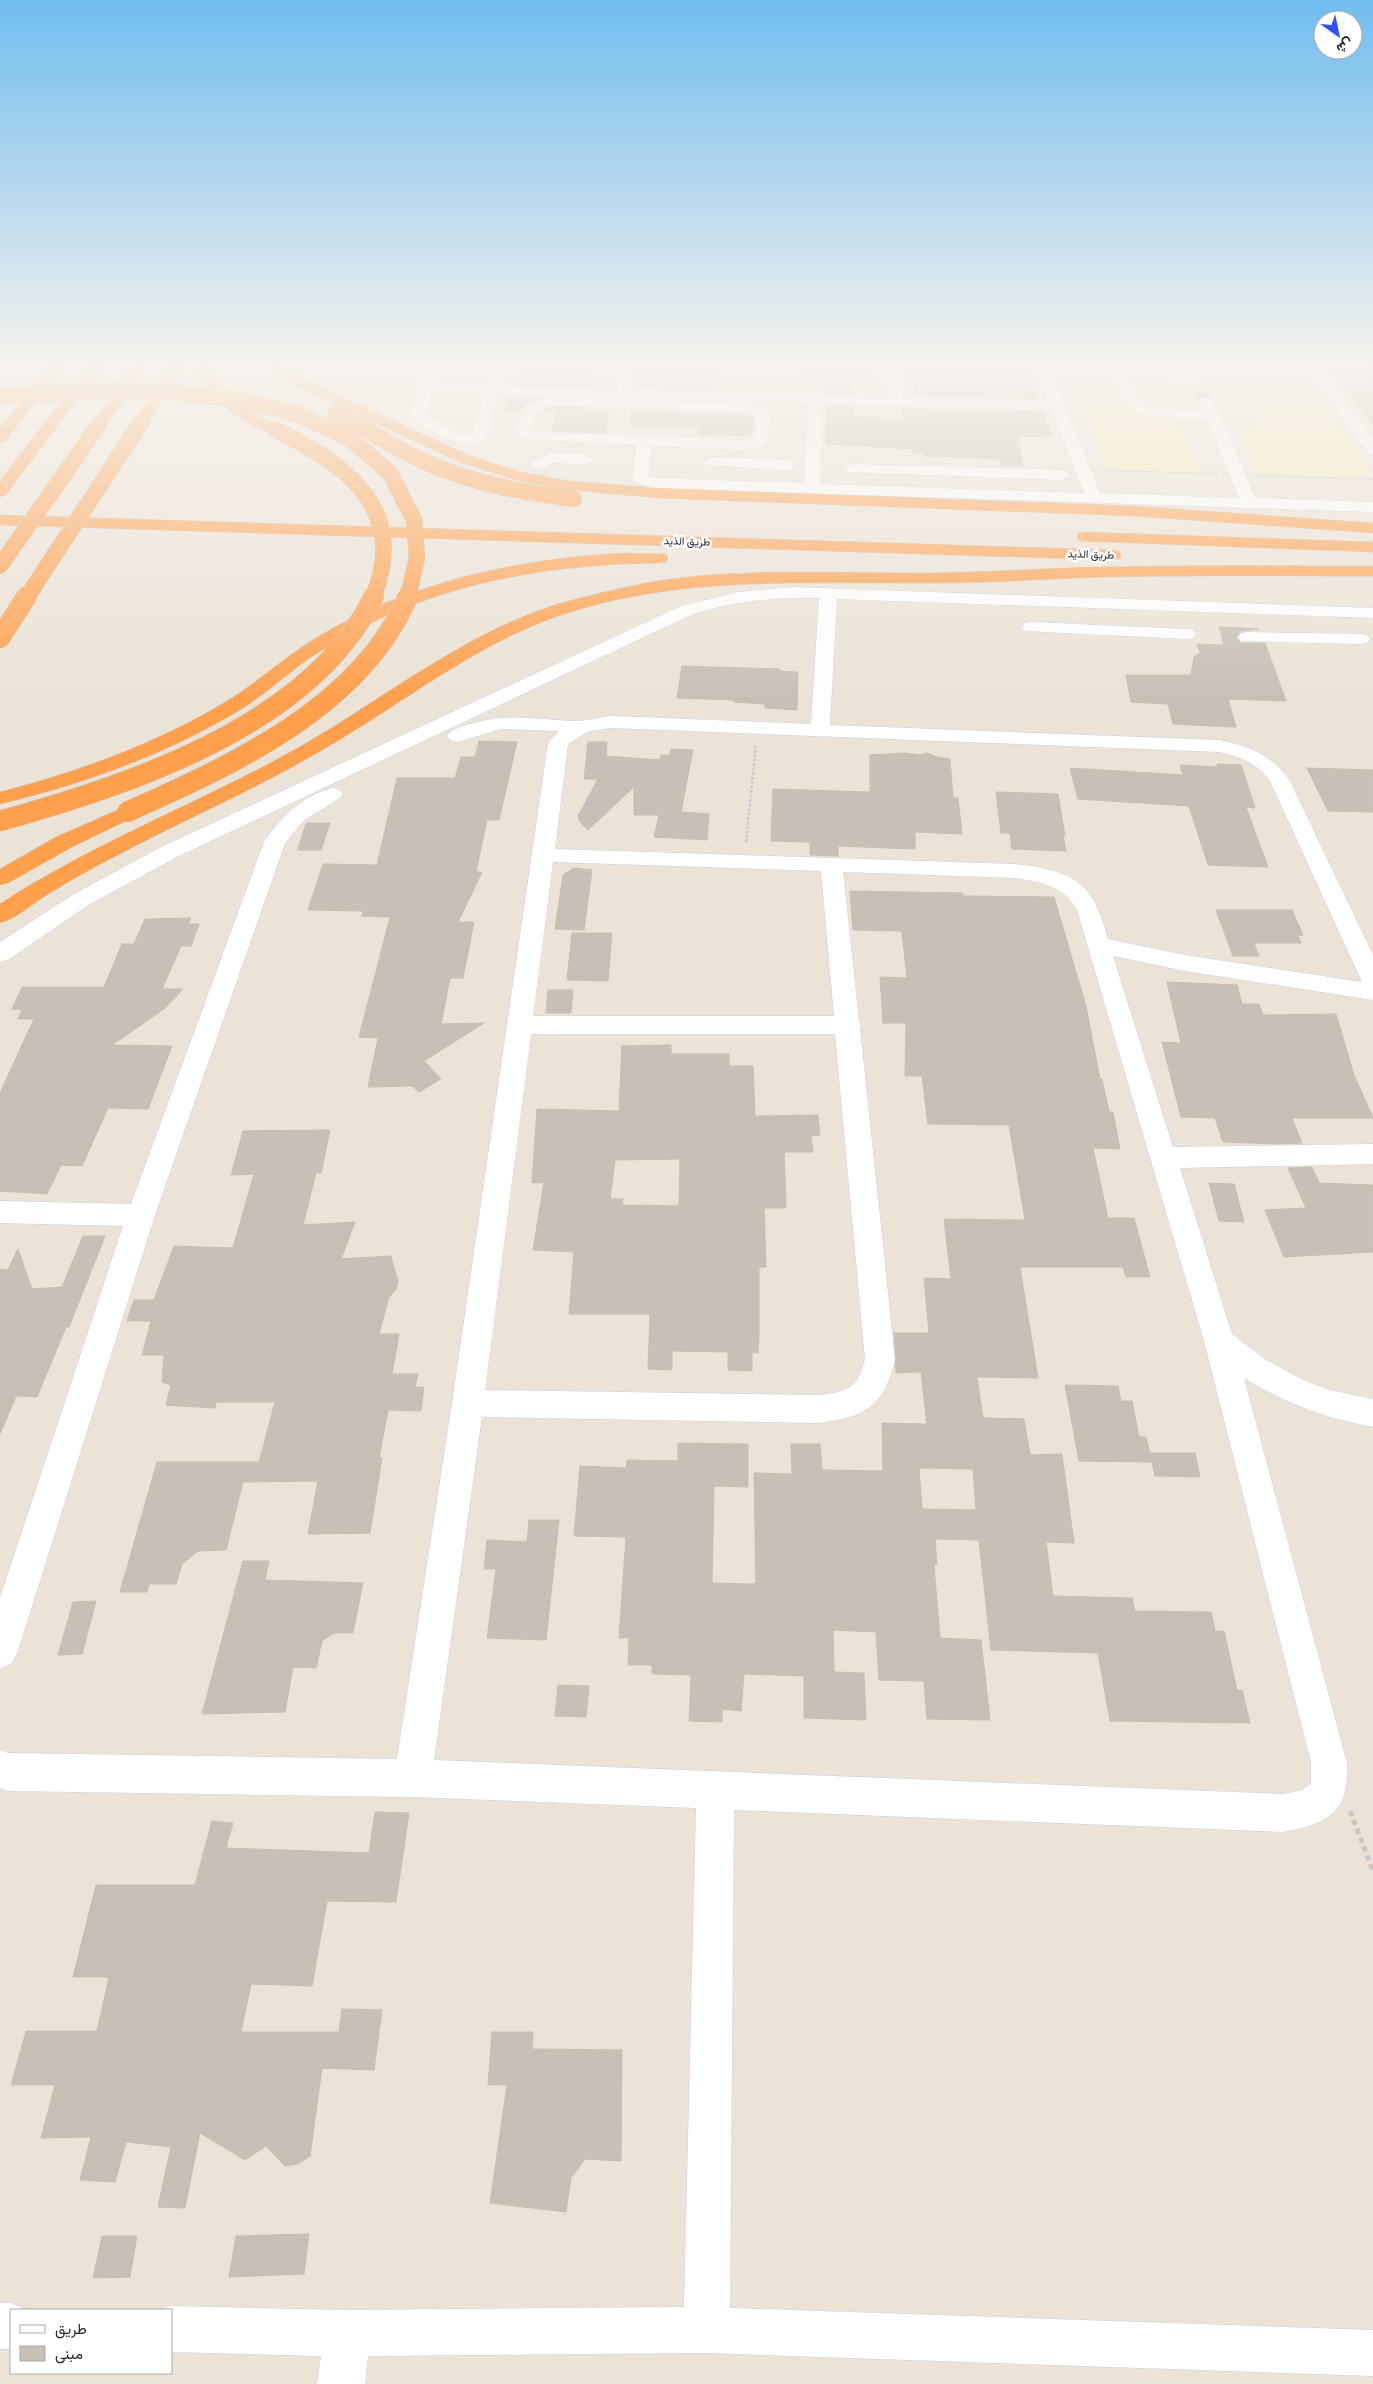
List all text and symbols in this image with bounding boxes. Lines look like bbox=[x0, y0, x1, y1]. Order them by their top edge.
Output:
north arrow bbox=[1313, 10, 1363, 60]
text: ش bbox=[1333, 34, 1357, 58]
street label: طريق الذيد bbox=[663, 533, 711, 549]
street label: طريق الذيد bbox=[1067, 546, 1115, 562]
legend bbox=[10, 2309, 172, 2374]
text: طريق bbox=[55, 2318, 87, 2339]
text: مبنى bbox=[55, 2343, 83, 2364]

